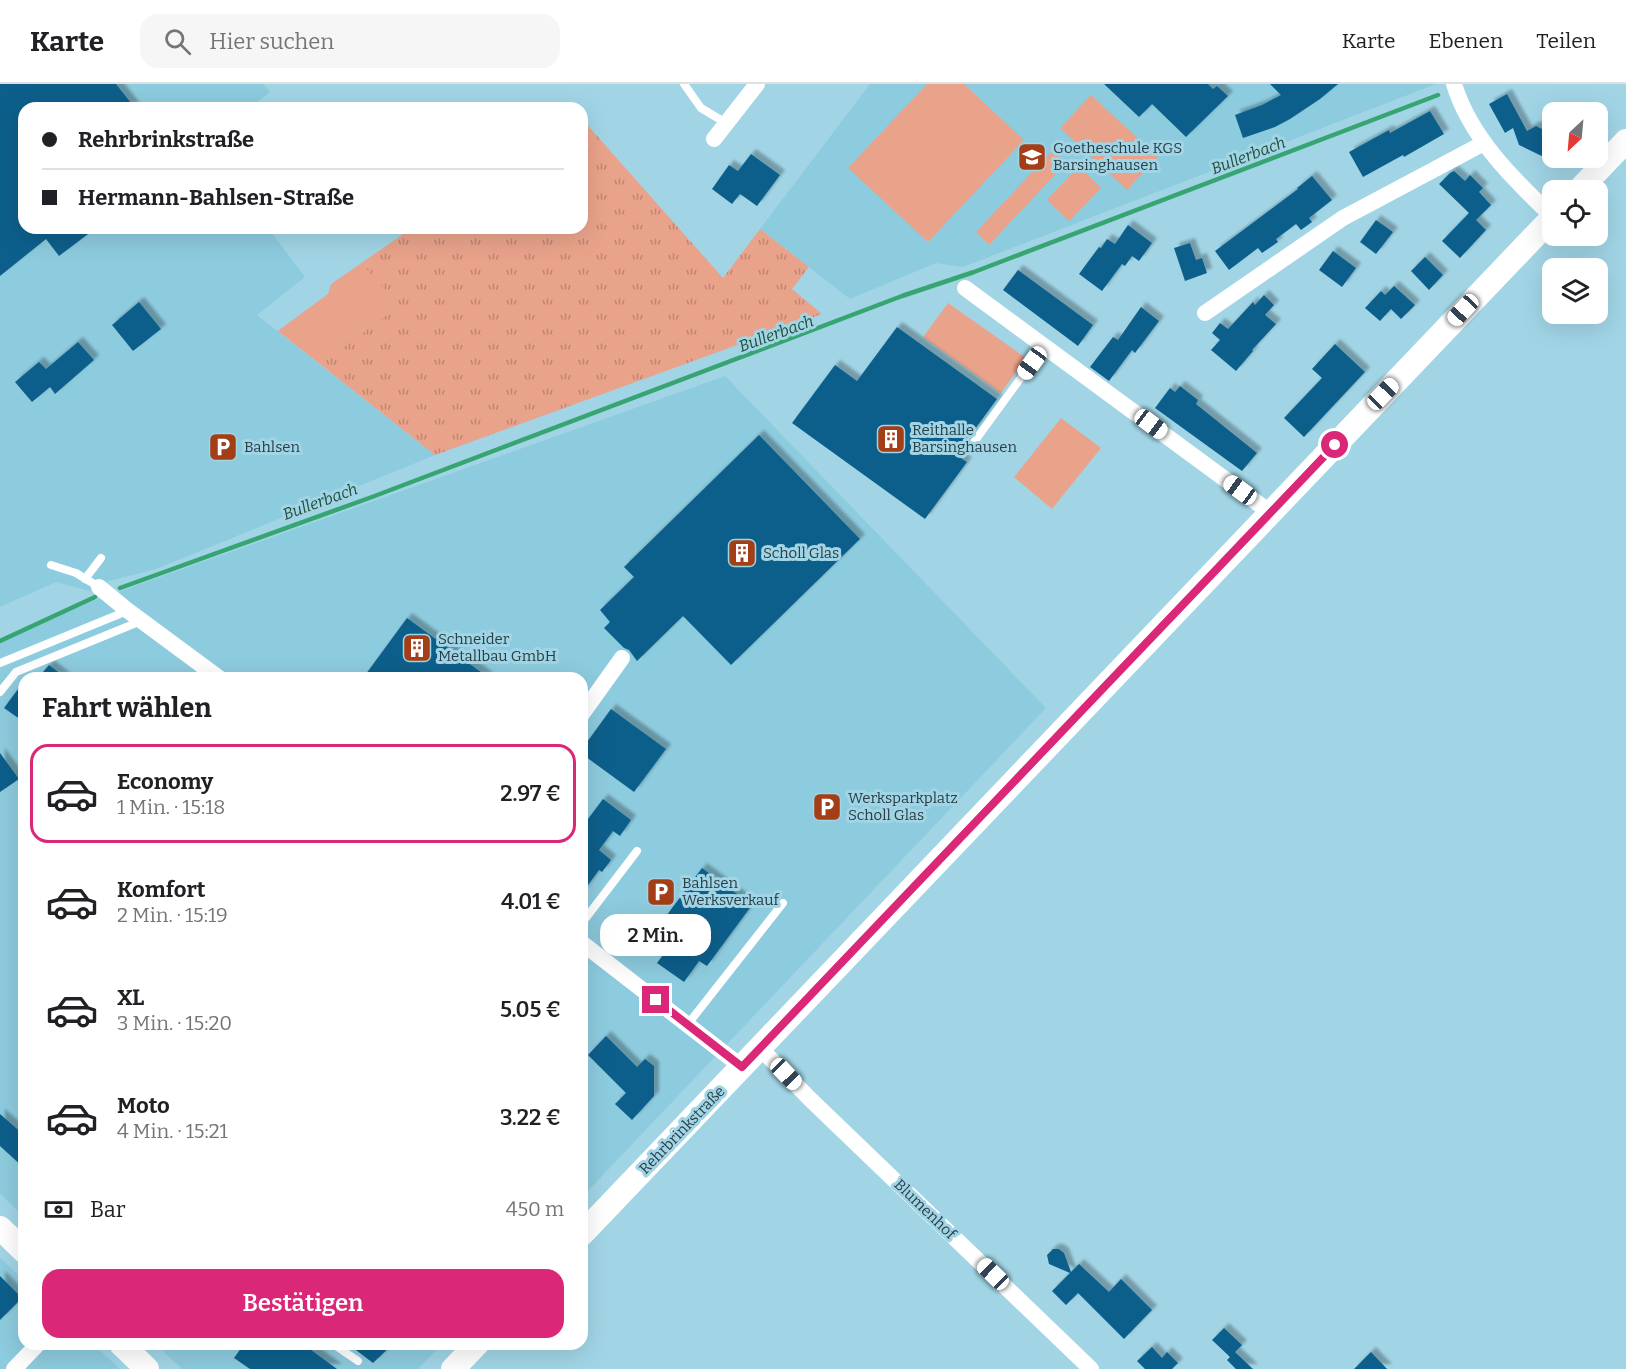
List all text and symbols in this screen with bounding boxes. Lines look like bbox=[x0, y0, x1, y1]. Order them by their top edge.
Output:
search box bbox=[140, 14, 560, 68]
text: Karte bbox=[30, 25, 104, 58]
icon: search bbox=[161, 25, 194, 58]
text: Hier suchen bbox=[209, 28, 334, 55]
text: Karte bbox=[1342, 28, 1395, 54]
text: Ebenen bbox=[1428, 28, 1503, 54]
text: Teilen bbox=[1536, 28, 1596, 54]
north arrow bbox=[1542, 102, 1608, 168]
map controls bbox=[1542, 102, 1608, 324]
text: Rehrbrinkstraße bbox=[78, 126, 254, 153]
water label: Bullerbach bbox=[1208, 133, 1288, 178]
place label: Goetheschule KGS Barsinghausen bbox=[1053, 139, 1182, 174]
school or university icon: Goetheschule KGS Barsinghausen bbox=[1016, 141, 1048, 173]
button: locate bbox=[1542, 180, 1608, 246]
text: Hermann-Bahlsen-Straße bbox=[78, 184, 354, 211]
button: layers bbox=[1542, 258, 1608, 324]
car bbox=[1444, 291, 1482, 329]
water label: Bullerbach bbox=[736, 311, 816, 356]
car bbox=[1014, 343, 1050, 383]
car bbox=[1364, 375, 1402, 413]
car bbox=[1131, 406, 1171, 442]
place label: Reithalle Barsinghausen bbox=[912, 421, 1017, 456]
building icon: Reithalle Barsinghausen bbox=[875, 423, 907, 455]
parking icon: Bahlsen bbox=[207, 431, 239, 463]
route start bbox=[1321, 431, 1348, 458]
place label: Bahlsen bbox=[244, 438, 301, 456]
car bbox=[1220, 472, 1260, 508]
water label: Bullerbach bbox=[280, 479, 360, 524]
building icon: Scholl Glas bbox=[726, 537, 758, 569]
place label: Scholl Glas bbox=[763, 544, 839, 562]
place label: Schneider Metallbau GmbH bbox=[438, 630, 557, 665]
building icon: Schneider Metallbau GmbH bbox=[401, 632, 433, 664]
text: Fahrt wählen bbox=[42, 692, 212, 724]
icon: car bbox=[45, 767, 99, 821]
text: Economy bbox=[117, 768, 213, 795]
text: 2.97 € bbox=[500, 780, 561, 807]
place label: Werksparkplatz Scholl Glas bbox=[848, 789, 958, 824]
parking icon: Werksparkplatz Scholl Glas bbox=[811, 791, 843, 823]
text: 1 Min. · 15:18 bbox=[117, 795, 225, 819]
place label: Bahlsen Werksverkauf bbox=[682, 874, 781, 909]
icon: car bbox=[45, 875, 99, 929]
text: Komfort bbox=[117, 876, 206, 903]
parking icon: Bahlsen Werksverkauf bbox=[645, 876, 677, 908]
text: 4.01 € bbox=[501, 888, 561, 915]
text: 2 Min. · 15:19 bbox=[117, 903, 228, 927]
callout: 2 Min. bbox=[600, 913, 712, 955]
text: 2 Min. bbox=[627, 923, 684, 947]
icon: car bbox=[45, 983, 99, 1037]
text: XL bbox=[117, 984, 144, 1011]
route end bbox=[642, 986, 669, 1013]
text: 5.05 € bbox=[500, 996, 561, 1023]
text: 3 Min. · 15:20 bbox=[117, 1011, 232, 1035]
car bbox=[767, 1055, 805, 1093]
street label: Rehrbrinkstraße bbox=[635, 1082, 729, 1178]
icon: car bbox=[45, 1091, 99, 1145]
text: Moto bbox=[117, 1092, 170, 1119]
text: 3.22 € bbox=[500, 1104, 561, 1131]
text: 4 Min. · 15:21 bbox=[117, 1119, 228, 1143]
street label: Blumenhof bbox=[891, 1175, 961, 1244]
icon: cash bbox=[42, 1193, 75, 1226]
text: Bar bbox=[90, 1196, 125, 1223]
text: 450 m bbox=[506, 1197, 564, 1221]
car bbox=[974, 1255, 1012, 1293]
button: Bestätigen bbox=[42, 1269, 564, 1338]

